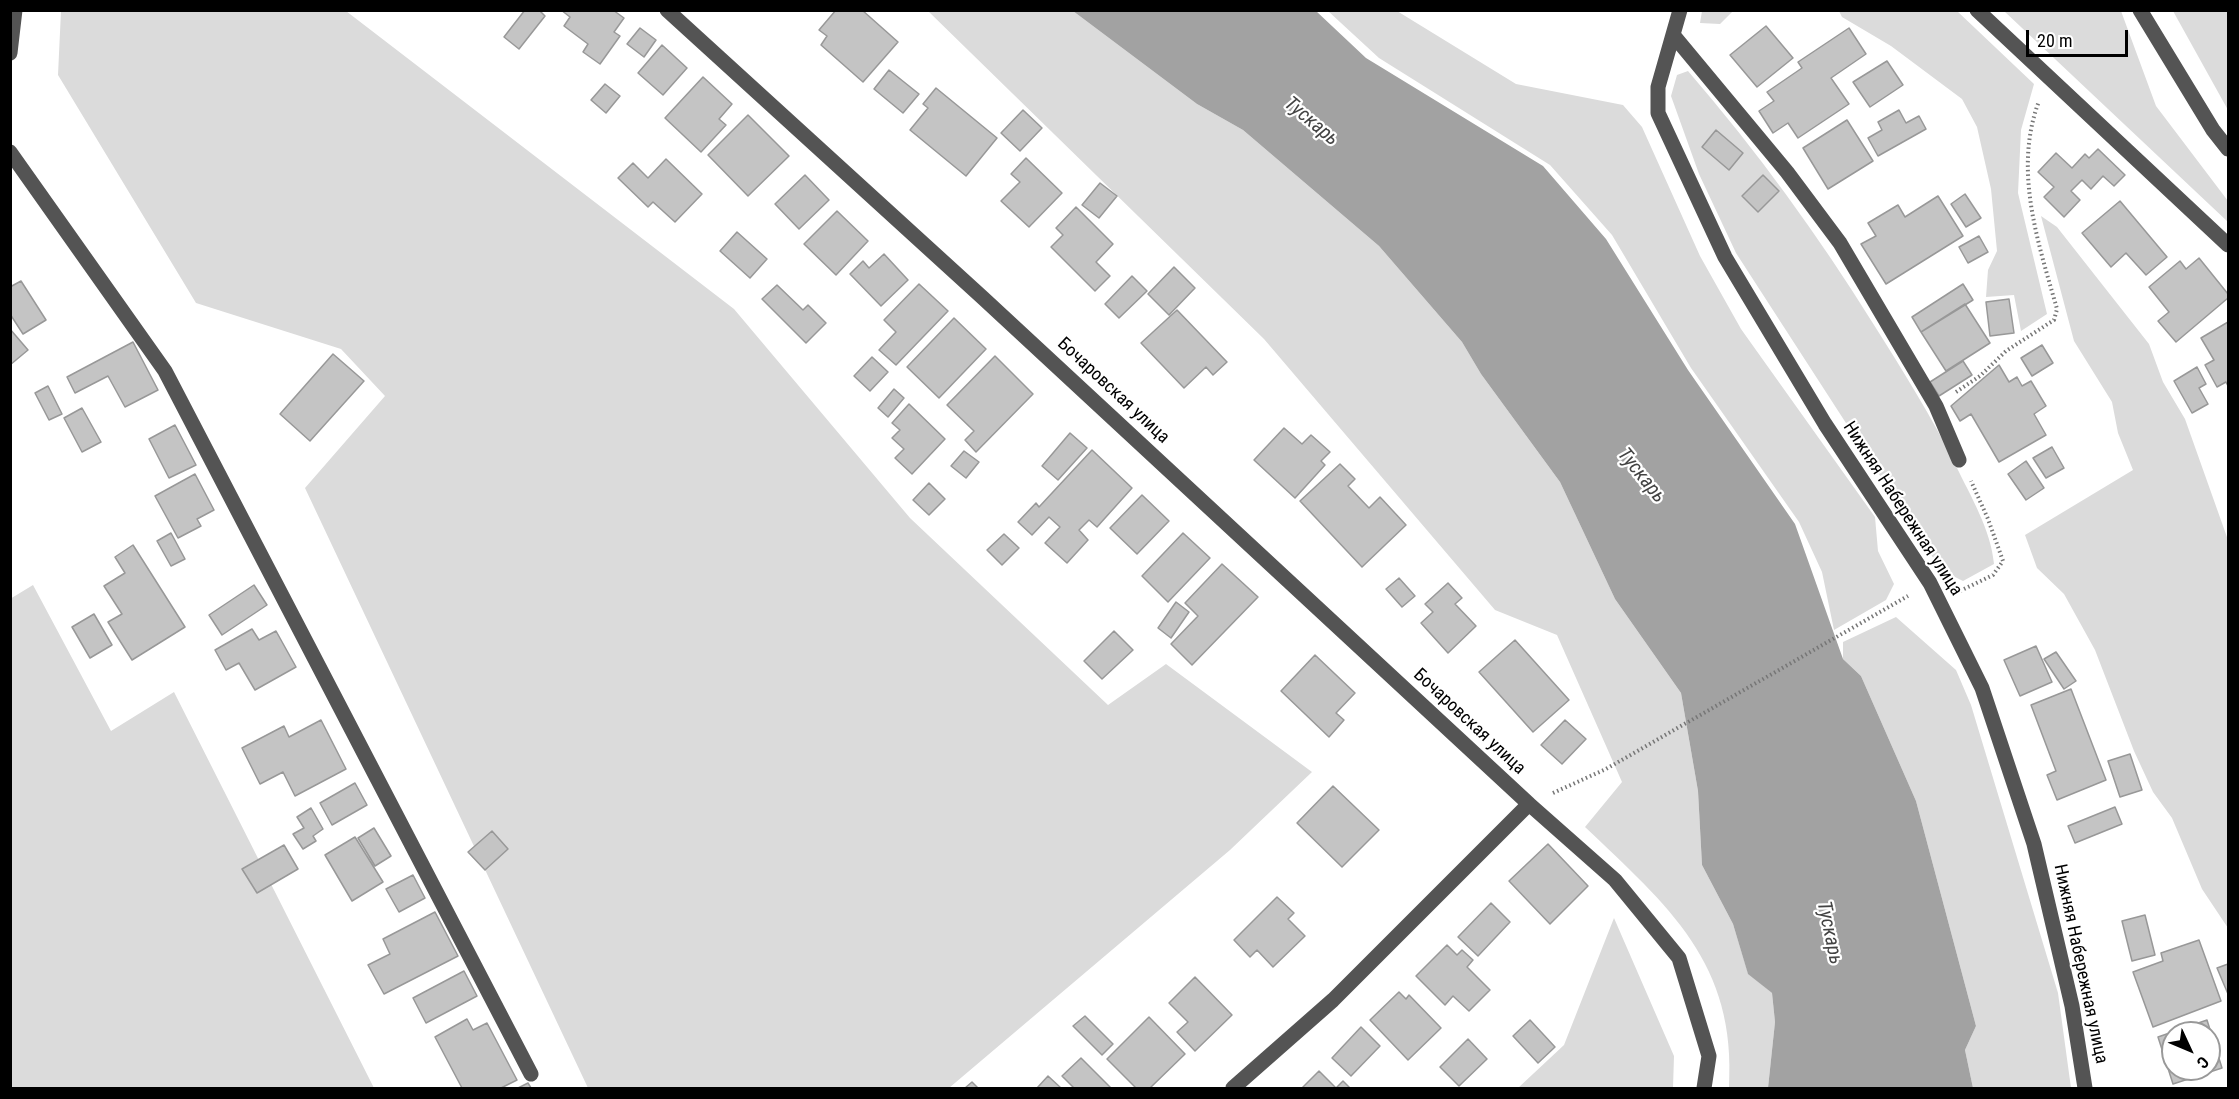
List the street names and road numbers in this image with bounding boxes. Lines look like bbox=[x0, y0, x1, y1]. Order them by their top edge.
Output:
street label: Бочаровская улица bbox=[1053, 334, 1173, 448]
street label: Нижняя Набережная улица bbox=[1838, 418, 1966, 600]
street label: Бочаровская улица bbox=[1409, 665, 1529, 779]
street label: Нижняя Набережная улица bbox=[2048, 862, 2112, 1066]

